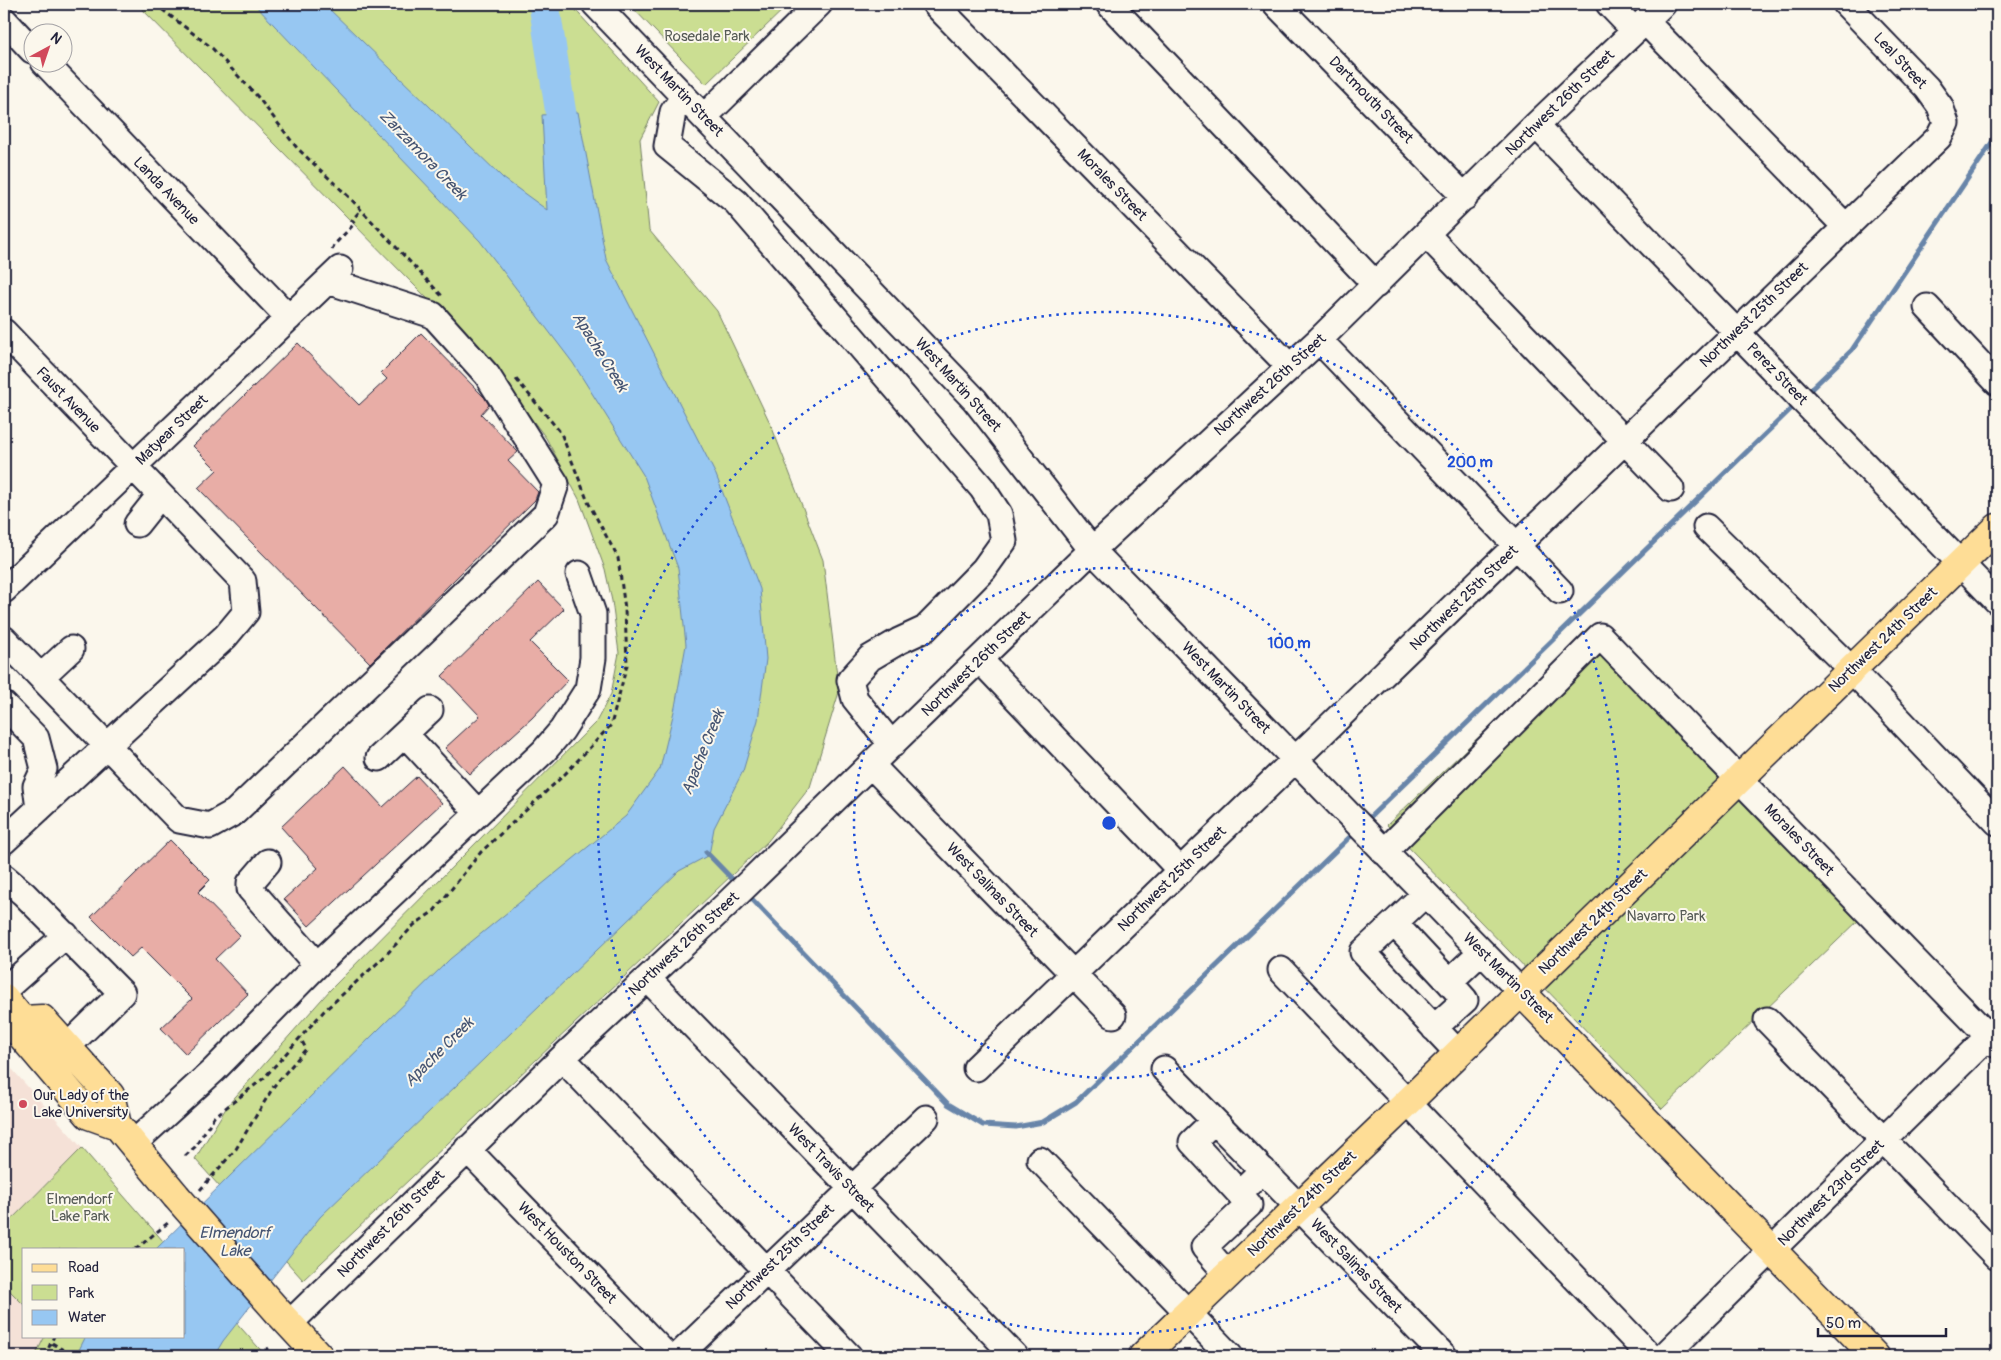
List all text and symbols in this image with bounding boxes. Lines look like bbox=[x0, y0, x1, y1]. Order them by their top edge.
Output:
north arrow bbox=[22, 22, 72, 72]
park label: Rosedale Park bbox=[664, 27, 751, 46]
text: N bbox=[47, 29, 65, 48]
street label: Leal Street bbox=[1869, 29, 1932, 94]
street label: West Martin Street bbox=[630, 41, 728, 142]
street label: Northwest 26th Street bbox=[1502, 45, 1619, 160]
street label: Dartmouth Street bbox=[1325, 52, 1418, 148]
water label: Zarzamora Creek bbox=[375, 106, 472, 205]
street label: Morales Street bbox=[1073, 145, 1152, 226]
street label: Landa Avenue bbox=[129, 153, 204, 229]
street label: Northwest 25th Street bbox=[1696, 258, 1813, 372]
water label: Apache Creek bbox=[568, 308, 633, 397]
street label: Northwest 26th Street bbox=[1210, 329, 1331, 440]
street label: West Martin Street bbox=[911, 334, 1006, 437]
street label: Perez Street bbox=[1742, 339, 1812, 410]
street label: Faust Avenue bbox=[32, 363, 105, 437]
street label: Matyear Street bbox=[132, 390, 213, 469]
text: 200 m bbox=[1447, 453, 1493, 472]
street label: Northwest 25th Street bbox=[1406, 541, 1523, 655]
street label: Northwest 24th Street bbox=[1825, 582, 1942, 697]
street label: Northwest 26th Street bbox=[918, 606, 1035, 721]
text: 100 m bbox=[1268, 634, 1310, 653]
street label: West Martin Street bbox=[1177, 638, 1275, 739]
water label: Apache Creek bbox=[677, 705, 730, 798]
street label: Morales Street bbox=[1760, 800, 1839, 881]
centre of rings bbox=[1100, 814, 1118, 832]
street label: Northwest 25th Street bbox=[1114, 822, 1231, 936]
street label: West Salinas Street bbox=[942, 839, 1043, 942]
street label: Northwest 24th Street bbox=[1535, 864, 1652, 979]
street label: Northwest 26th Street bbox=[625, 887, 744, 1000]
park label: Navarro Park bbox=[1627, 907, 1706, 926]
street label: West Martin Street bbox=[1459, 929, 1558, 1028]
water label: Apache Creek bbox=[400, 1012, 479, 1091]
place label: Our Lady of the Lake University bbox=[33, 1086, 130, 1122]
marker: Our Lady of the Lake University bbox=[17, 1098, 29, 1110]
street label: West Travis Street bbox=[784, 1120, 879, 1217]
street label: Northwest 23rd Street bbox=[1774, 1135, 1889, 1250]
street label: Northwest 24th Street bbox=[1244, 1146, 1361, 1261]
street label: Northwest 26th Street bbox=[333, 1166, 449, 1282]
park label: Elmendorf Lake Park bbox=[47, 1190, 113, 1226]
street label: West Houston Street bbox=[513, 1198, 621, 1309]
street label: Northwest 25th Street bbox=[722, 1200, 839, 1314]
street label: West Salinas Street bbox=[1306, 1215, 1407, 1318]
water label: Elmendorf Lake bbox=[199, 1223, 274, 1261]
legend bbox=[22, 1248, 185, 1338]
text: Road bbox=[68, 1258, 99, 1277]
text: Park bbox=[68, 1284, 95, 1303]
scale bar bbox=[1818, 1305, 1946, 1337]
text: Water bbox=[68, 1308, 107, 1327]
text: 50 m bbox=[1826, 1314, 1861, 1333]

